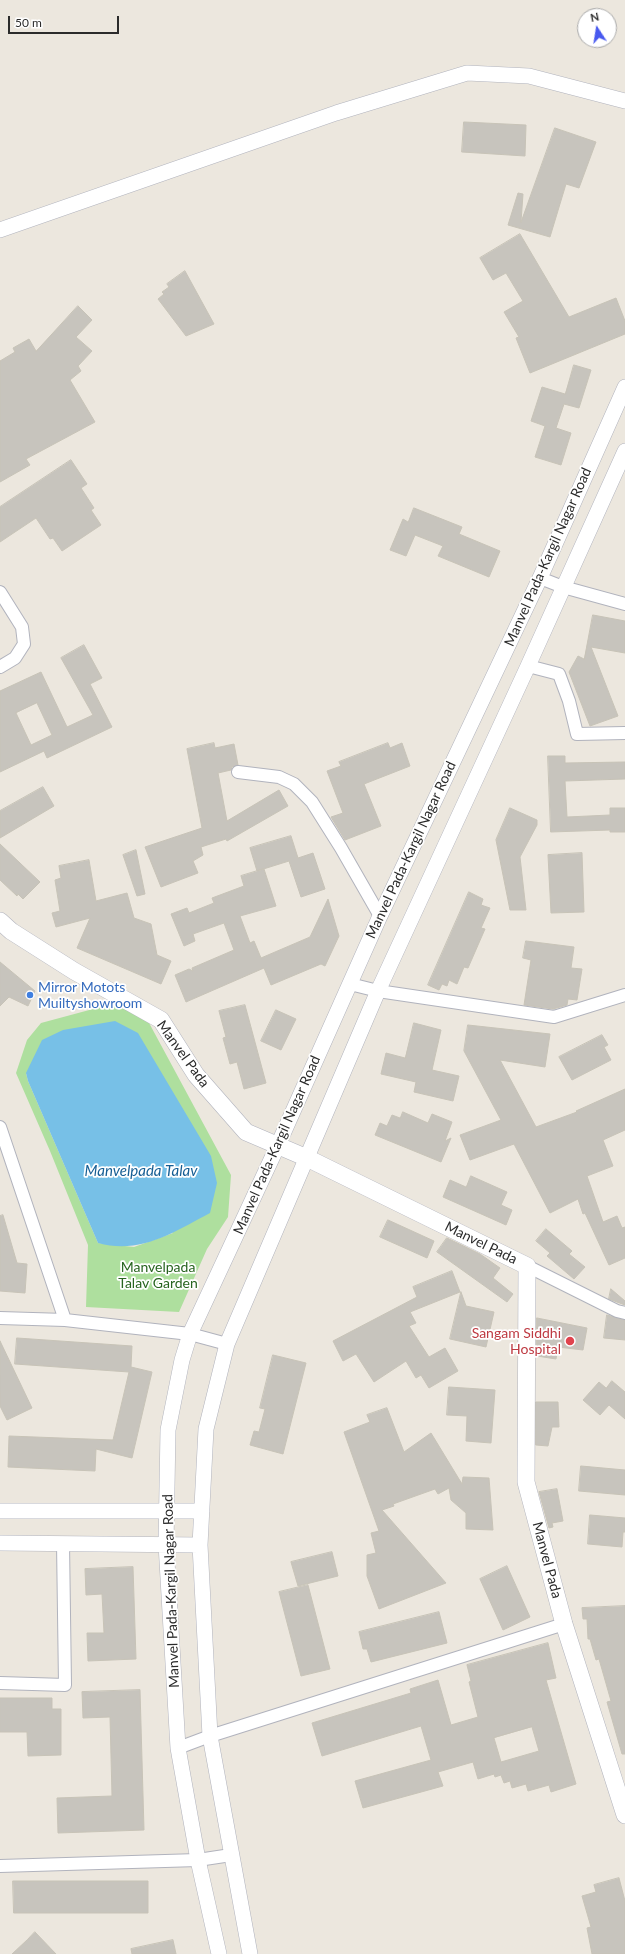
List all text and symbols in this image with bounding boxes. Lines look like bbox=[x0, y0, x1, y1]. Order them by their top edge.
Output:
scale bar bbox=[10, 8, 121, 34]
north arrow bbox=[577, 8, 617, 48]
text: N bbox=[589, 10, 600, 24]
text: 50 m bbox=[15, 15, 42, 30]
street label: Manvel Pada-Kargil Nagar Road bbox=[501, 465, 595, 649]
street label: Manvel Pada-Kargil Nagar Road bbox=[362, 759, 460, 941]
place label: Mirror Motots Muiltyshowroom bbox=[38, 979, 142, 1012]
marker: Mirror Motots Muiltyshowroom bbox=[25, 990, 35, 1000]
street label: Manvel Pada bbox=[153, 1017, 213, 1091]
street label: Manvel Pada-Kargil Nagar Road bbox=[230, 1053, 324, 1237]
water label: Manvelpada Talav bbox=[85, 1162, 197, 1180]
street label: Manvel Pada bbox=[442, 1218, 520, 1268]
park label: Manvelpada Talav Garden bbox=[118, 1259, 198, 1292]
place label: Sangam Siddhi Hospital bbox=[472, 1325, 561, 1358]
marker: Sangam Siddhi Hospital bbox=[564, 1335, 576, 1347]
street label: Manvel Pada-Kargil Nagar Road bbox=[159, 1494, 183, 1688]
street label: Manvel Pada bbox=[529, 1520, 565, 1600]

